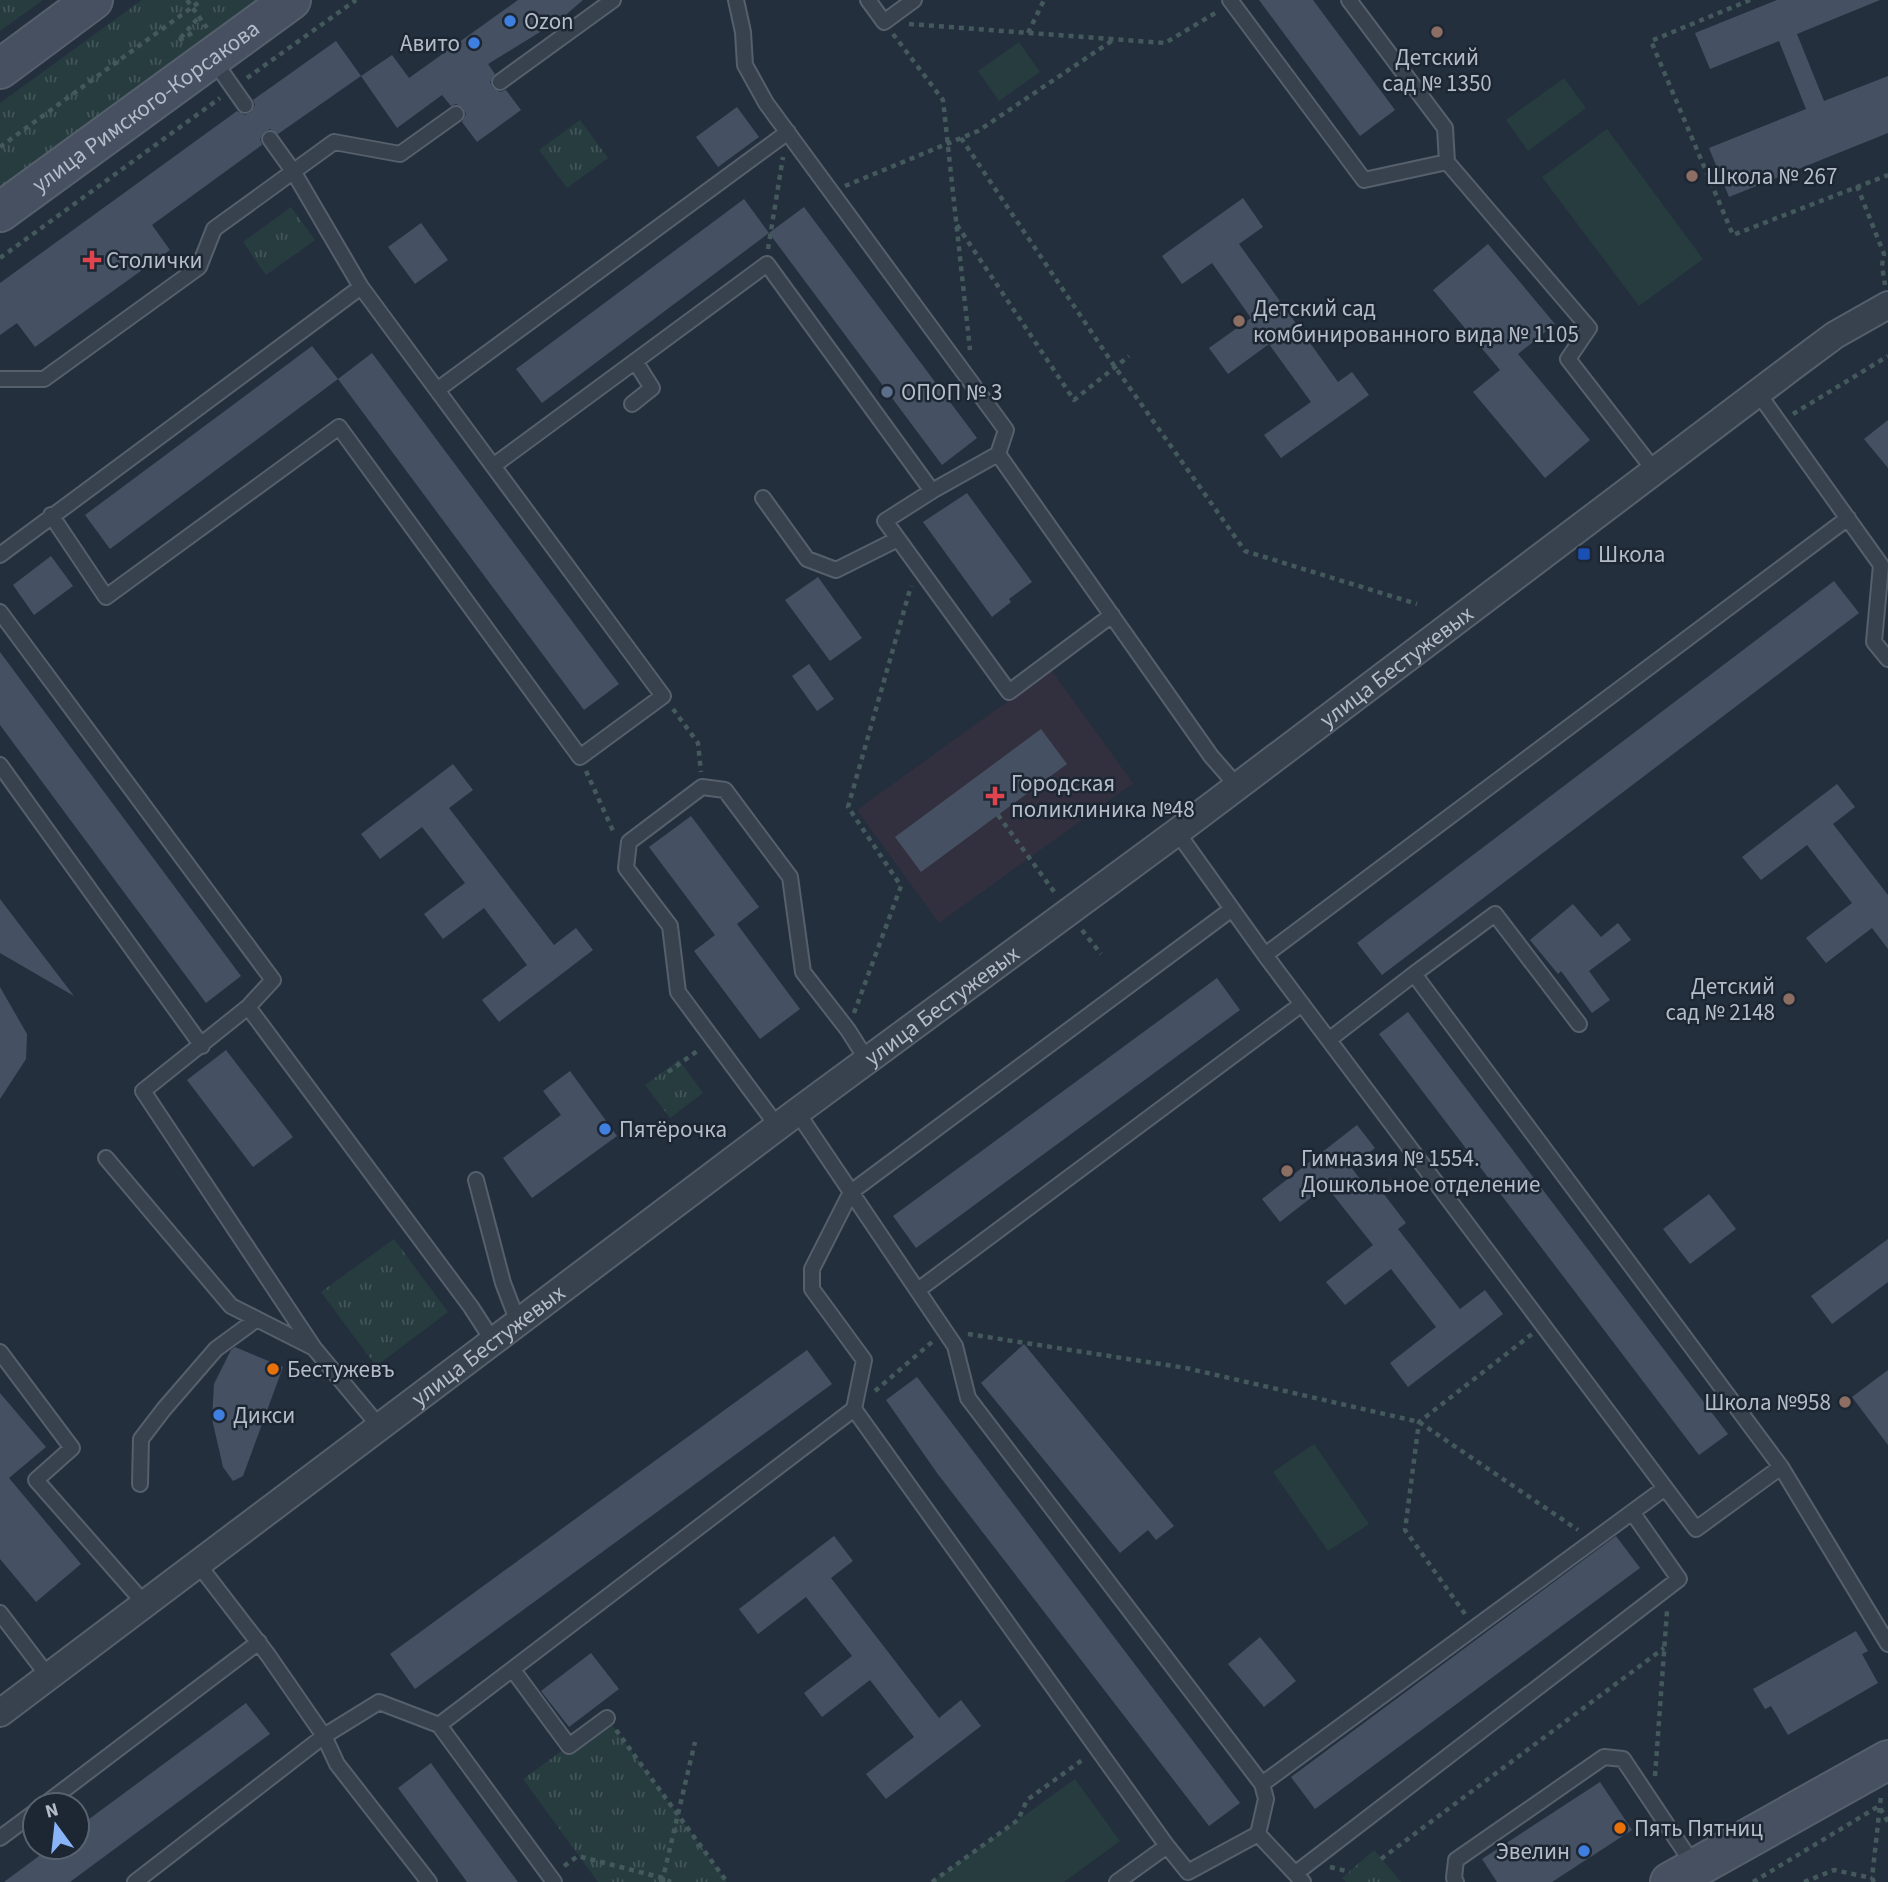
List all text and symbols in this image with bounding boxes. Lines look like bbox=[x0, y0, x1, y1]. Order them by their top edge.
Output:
place label: Ozon bbox=[524, 5, 574, 38]
street label: улица Римского-Корсакова bbox=[25, 12, 267, 201]
marker: Ozon bbox=[502, 13, 518, 29]
marker: Детский сад № 1350 bbox=[1429, 24, 1445, 40]
place label: Авито bbox=[400, 27, 460, 60]
marker: Авито bbox=[466, 35, 482, 51]
place label: Детский сад № 1350 bbox=[1382, 41, 1492, 100]
place label: Школа № 267 bbox=[1706, 160, 1837, 193]
marker: Школа № 267 bbox=[1684, 168, 1700, 184]
place label: Столички bbox=[106, 244, 203, 277]
marker: Столички bbox=[84, 252, 100, 268]
place label: Детский сад комбинированного вида № 1105 bbox=[1253, 292, 1579, 351]
marker: Детский сад комбинированного вида № 1105 bbox=[1231, 313, 1247, 329]
place label: ОПОП № 3 bbox=[901, 376, 1002, 409]
marker: ОПОП № 3 bbox=[879, 384, 895, 400]
place label: Школа bbox=[1598, 538, 1665, 571]
marker: Школа bbox=[1576, 546, 1592, 562]
street label: улица Бестужевых bbox=[1313, 598, 1480, 736]
place label: Городская поликлиника №48 bbox=[1011, 767, 1195, 826]
marker: Городская поликлиника №48 bbox=[985, 786, 1005, 806]
street label: улица Бестужевых bbox=[858, 937, 1026, 1074]
place label: Детский сад № 2148 bbox=[1665, 970, 1775, 1029]
marker: Детский сад № 2148 bbox=[1781, 991, 1797, 1007]
place label: Пятёрочка bbox=[619, 1113, 727, 1146]
marker: Пятёрочка bbox=[597, 1121, 613, 1137]
place label: Гимназия № 1554. Дошкольное отделение bbox=[1301, 1142, 1541, 1201]
marker: Гимназия № 1554. Дошкольное отделение bbox=[1279, 1163, 1295, 1179]
street label: улица Бестужевых bbox=[404, 1277, 572, 1415]
place label: Бестужевъ bbox=[287, 1353, 395, 1386]
marker: Бестужевъ bbox=[265, 1361, 281, 1377]
place label: Школа №958 bbox=[1704, 1386, 1831, 1419]
marker: Школа №958 bbox=[1837, 1394, 1853, 1410]
place label: Дикси bbox=[233, 1399, 295, 1432]
marker: Дикси bbox=[211, 1407, 227, 1423]
north arrow bbox=[21, 1791, 91, 1861]
text: N bbox=[42, 1796, 62, 1826]
place label: Пять Пятниц bbox=[1634, 1812, 1763, 1845]
marker: Пять Пятниц bbox=[1612, 1820, 1628, 1836]
place label: Эвелин bbox=[1496, 1835, 1570, 1868]
marker: Эвелин bbox=[1576, 1843, 1592, 1859]

